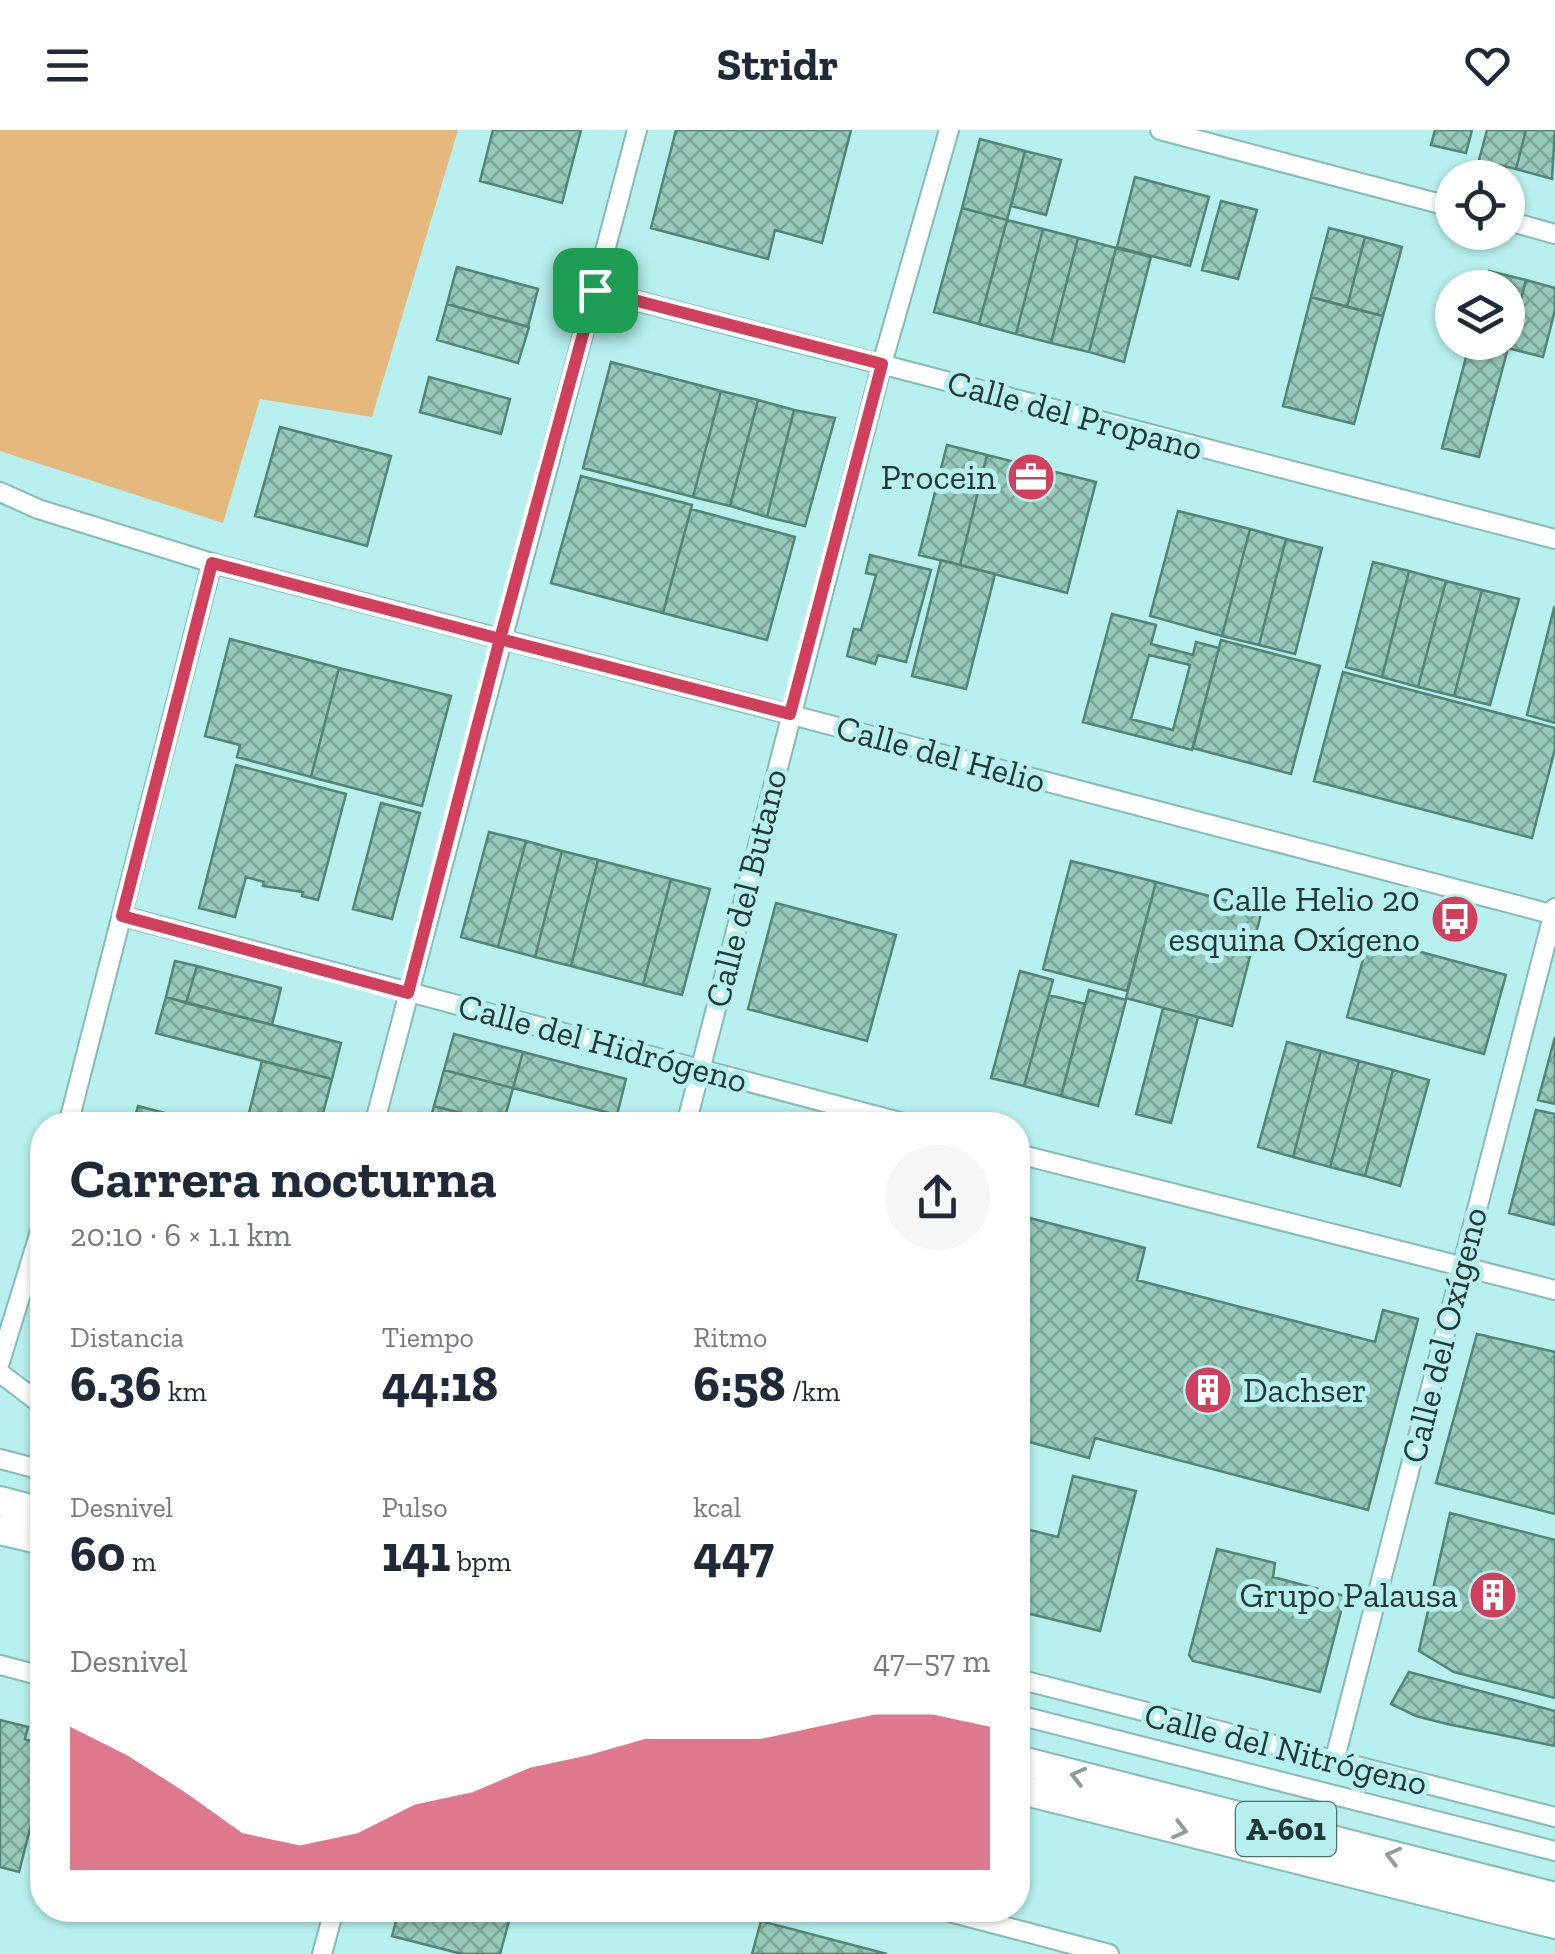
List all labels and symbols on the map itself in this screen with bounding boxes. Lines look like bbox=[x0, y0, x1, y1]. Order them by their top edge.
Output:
pin bbox=[553, 248, 638, 333]
street label: Calle del Propano bbox=[943, 361, 1207, 469]
office icon: Procein bbox=[1005, 451, 1057, 503]
place label: Procein bbox=[881, 456, 996, 498]
street label: Calle del Helio bbox=[832, 706, 1050, 802]
street label: Calle del Butano bbox=[696, 764, 796, 1012]
place label: Calle Helio 20 esquina Oxígeno bbox=[1168, 878, 1420, 960]
bus stop icon: Calle Helio 20 esquina Oxígeno bbox=[1429, 893, 1481, 945]
street label: Calle del Hidrógeno bbox=[454, 984, 752, 1102]
street label: Calle del Oxígeno bbox=[1392, 1203, 1496, 1467]
building icon: Dachser bbox=[1182, 1364, 1234, 1416]
place label: Dachser bbox=[1243, 1369, 1367, 1411]
building icon: Grupo Palausa bbox=[1467, 1569, 1519, 1621]
place label: Grupo Palausa bbox=[1239, 1574, 1458, 1616]
street label: Calle del Nitrógeno bbox=[1140, 1694, 1432, 1804]
one-way arrow bbox=[1070, 1766, 1087, 1787]
road number: A-601 bbox=[1236, 1802, 1336, 1856]
one-way arrow bbox=[1171, 1818, 1188, 1839]
one-way arrow bbox=[1385, 1846, 1402, 1867]

